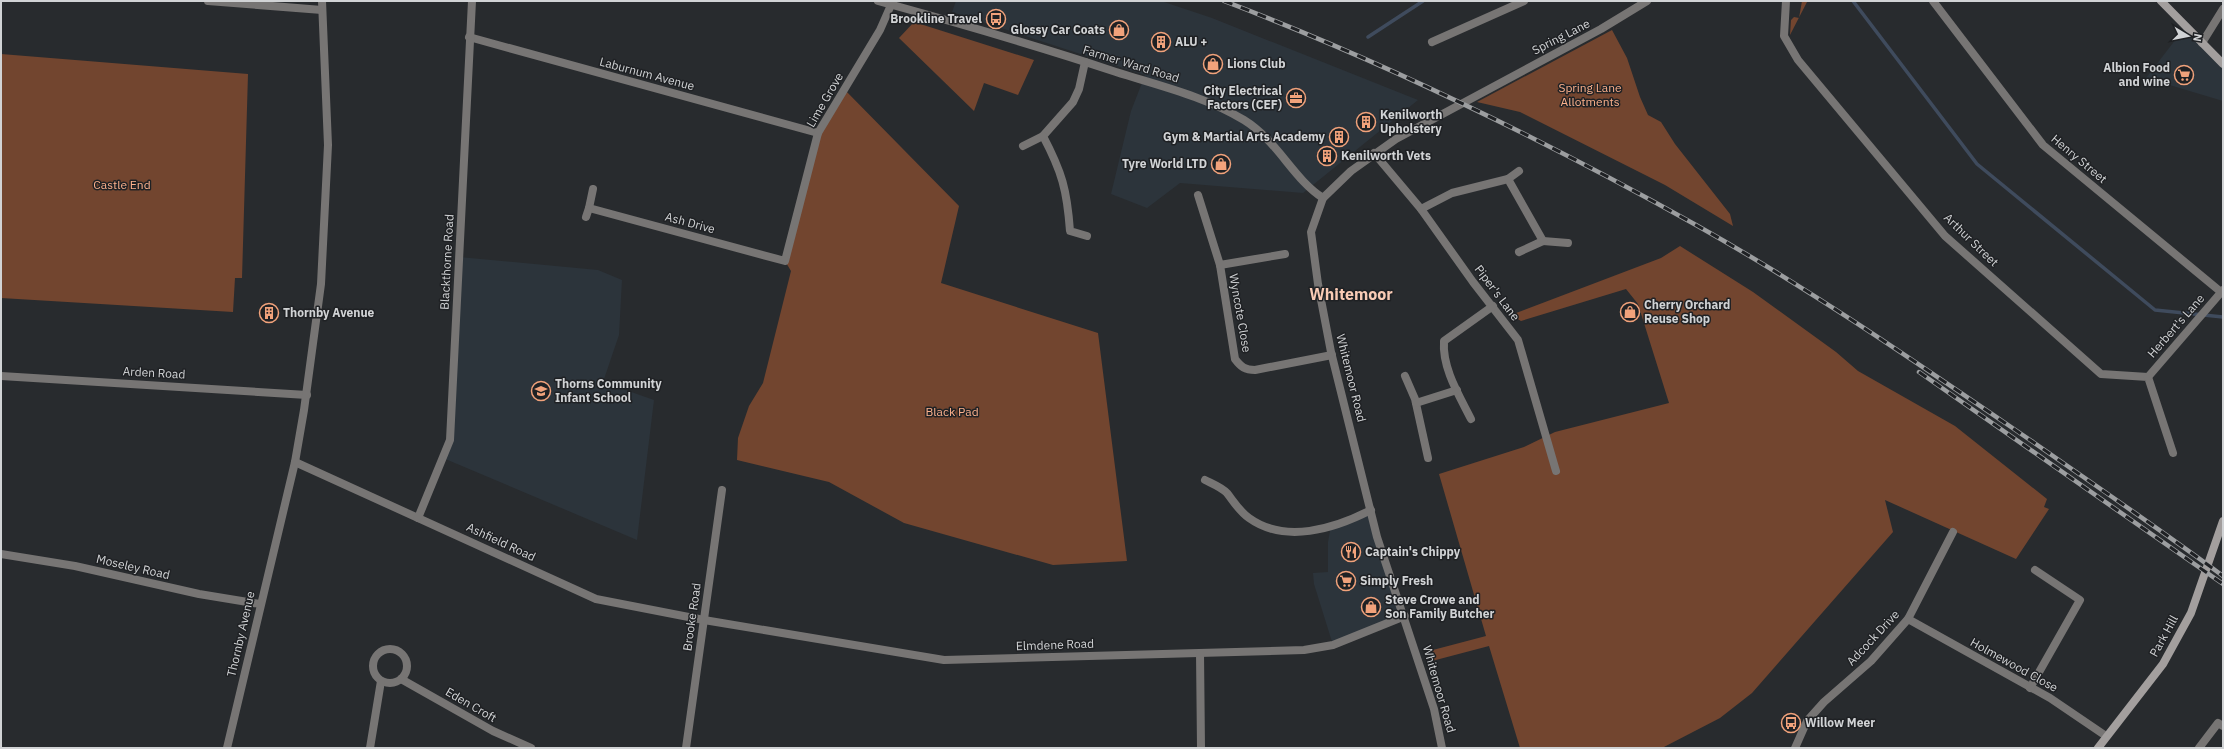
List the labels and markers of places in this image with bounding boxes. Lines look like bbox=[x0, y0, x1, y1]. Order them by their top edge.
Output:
bus stop icon: Brookline Travel bbox=[985, 8, 1007, 30]
place label: Brookline Travel bbox=[890, 11, 982, 26]
shop icon: Glossy Car Coats bbox=[1108, 19, 1130, 41]
place label: Glossy Car Coats bbox=[1011, 22, 1105, 37]
building icon: ALU + bbox=[1150, 31, 1172, 53]
place label: ALU + bbox=[1175, 34, 1208, 49]
shop icon: Lions Club bbox=[1202, 53, 1224, 75]
place label: Lions Club bbox=[1227, 56, 1286, 71]
place label: Albion Food and wine bbox=[2103, 60, 2170, 89]
supermarket icon: Albion Food and wine bbox=[2173, 64, 2195, 86]
place label: City Electrical Factors (CEF) bbox=[1204, 83, 1282, 112]
office icon: City Electrical Factors (CEF) bbox=[1285, 87, 1307, 109]
place label: Kenilworth Upholstery bbox=[1380, 107, 1442, 136]
building icon: Kenilworth Upholstery bbox=[1355, 111, 1377, 133]
building icon: Gym & Martial Arts Academy bbox=[1328, 126, 1350, 148]
place label: Gym & Martial Arts Academy bbox=[1163, 129, 1326, 144]
building icon: Kenilworth Vets bbox=[1316, 145, 1338, 167]
place label: Kenilworth Vets bbox=[1341, 148, 1431, 163]
shop icon: Tyre World LTD bbox=[1210, 153, 1232, 175]
place label: Tyre World LTD bbox=[1122, 156, 1207, 171]
place label: Cherry Orchard Reuse Shop bbox=[1644, 297, 1730, 326]
shop icon: Cherry Orchard Reuse Shop bbox=[1619, 301, 1641, 323]
building icon: Thornby Avenue bbox=[258, 302, 280, 324]
place label: Thornby Avenue bbox=[283, 305, 375, 320]
place label: Thorns Community Infant School bbox=[555, 376, 662, 405]
school or university icon: Thorns Community Infant School bbox=[530, 380, 552, 402]
restaurant icon: Captain's Chippy bbox=[1340, 541, 1362, 563]
place label: Captain's Chippy bbox=[1365, 544, 1461, 559]
supermarket icon: Simply Fresh bbox=[1335, 570, 1357, 592]
place label: Simply Fresh bbox=[1360, 573, 1433, 588]
place label: Steve Crowe and Son Family Butcher bbox=[1385, 592, 1494, 621]
shop icon: Steve Crowe and Son Family Butcher bbox=[1360, 596, 1382, 618]
bus stop icon: Willow Meer bbox=[1780, 712, 1802, 734]
place label: Willow Meer bbox=[1805, 715, 1875, 730]

